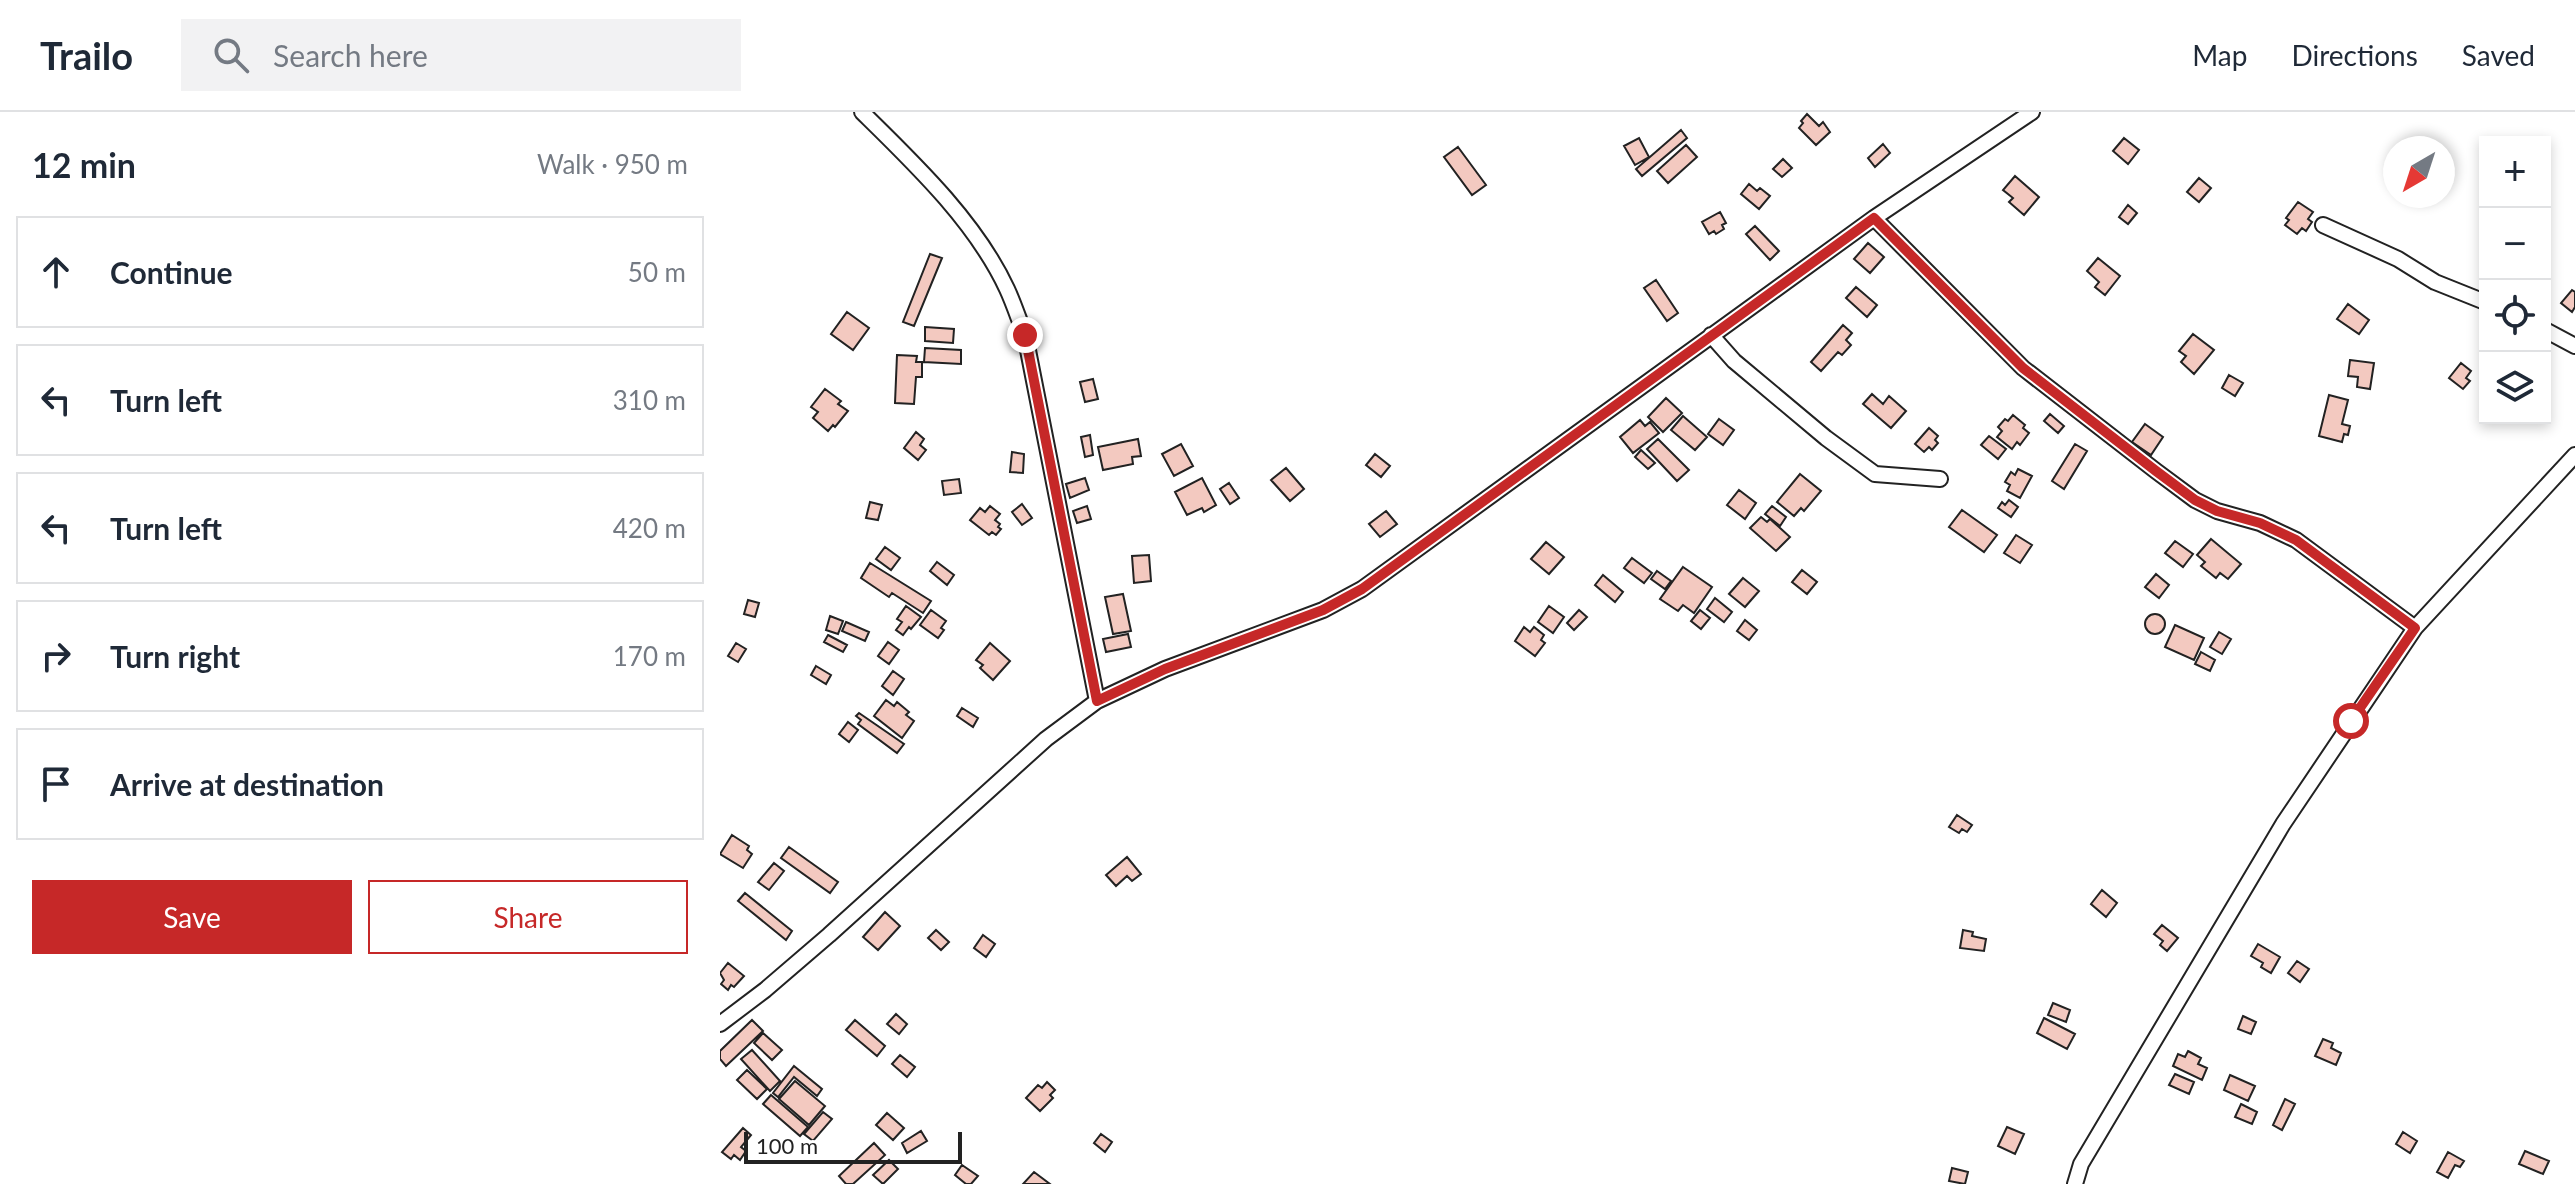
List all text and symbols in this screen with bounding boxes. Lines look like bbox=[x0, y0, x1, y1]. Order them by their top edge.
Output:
search box bbox=[181, 19, 741, 91]
text: Trailo bbox=[40, 32, 133, 78]
icon: search bbox=[209, 33, 253, 77]
text: Search here bbox=[273, 37, 428, 73]
text: Map bbox=[2192, 38, 2247, 72]
text: Directions bbox=[2291, 38, 2418, 72]
text: Saved bbox=[2462, 38, 2535, 72]
north arrow bbox=[2383, 136, 2455, 208]
map controls bbox=[2479, 136, 2551, 424]
button: + bbox=[2479, 136, 2551, 208]
text: 12 min bbox=[32, 144, 136, 185]
text: Walk · 950 m bbox=[537, 148, 688, 180]
button: − bbox=[2479, 208, 2551, 280]
icon: ahead bbox=[34, 250, 78, 294]
text: Continue bbox=[110, 254, 233, 290]
text: 50 m bbox=[628, 256, 686, 288]
button: locate bbox=[2479, 280, 2551, 352]
route end bbox=[1007, 317, 1043, 353]
button: layers bbox=[2479, 352, 2551, 424]
icon: left bbox=[34, 378, 78, 422]
text: Turn left bbox=[110, 382, 222, 418]
text: 310 m bbox=[613, 384, 686, 416]
icon: left bbox=[34, 506, 78, 550]
text: Turn left bbox=[110, 510, 222, 546]
text: 420 m bbox=[613, 512, 686, 544]
icon: right bbox=[34, 634, 78, 678]
text: Turn right bbox=[110, 638, 240, 674]
text: 170 m bbox=[613, 640, 686, 672]
route start bbox=[2333, 703, 2369, 739]
icon: arrive bbox=[34, 762, 78, 806]
text: Arrive at destination bbox=[110, 766, 384, 802]
button: Save bbox=[32, 880, 352, 954]
button: Share bbox=[368, 880, 688, 954]
scale bar bbox=[744, 1128, 962, 1164]
text: 100 m bbox=[756, 1132, 818, 1159]

